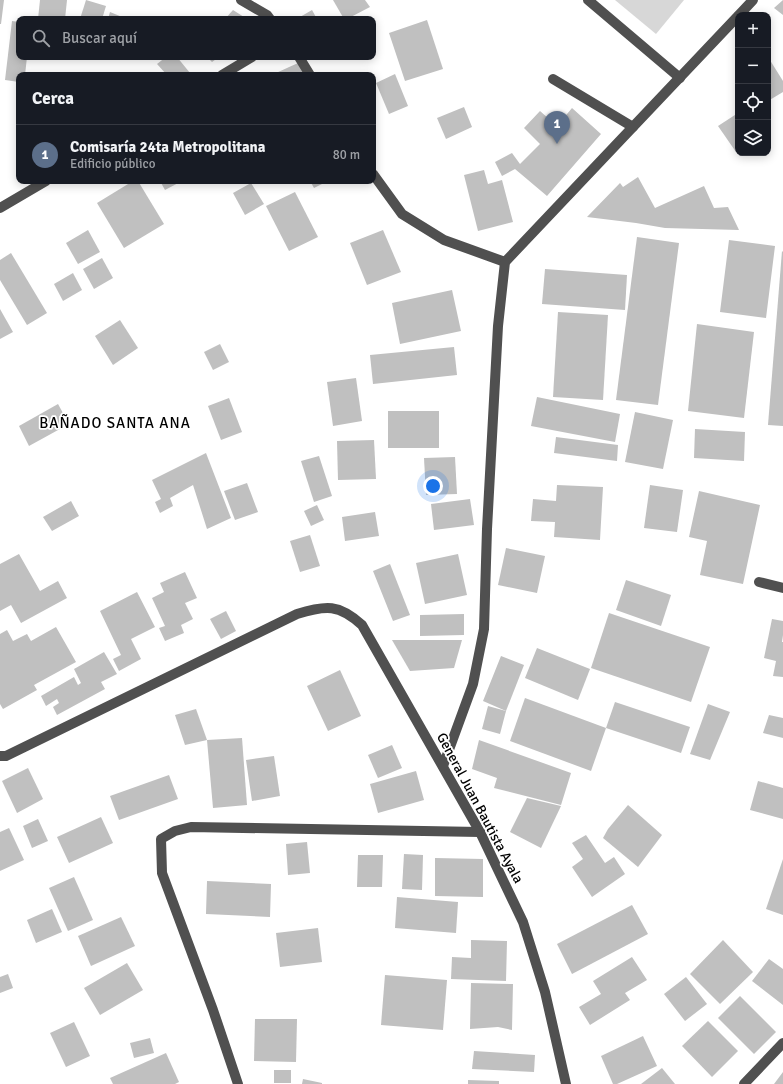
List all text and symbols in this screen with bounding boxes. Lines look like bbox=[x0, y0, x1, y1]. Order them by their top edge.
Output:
map controls bbox=[735, 12, 771, 156]
button: + bbox=[735, 12, 771, 48]
search box bbox=[16, 16, 376, 60]
icon: search bbox=[30, 27, 52, 49]
text: Buscar aquí bbox=[62, 29, 137, 47]
button: − bbox=[735, 48, 771, 84]
button: locate bbox=[735, 84, 771, 120]
text: Cerca bbox=[32, 88, 74, 109]
pin: 1 bbox=[544, 111, 570, 144]
button: layers bbox=[735, 120, 771, 156]
text: Comisaría 24ta Metropolitana bbox=[70, 138, 266, 156]
text: 1 bbox=[41, 147, 49, 163]
text: 80 m bbox=[333, 147, 360, 163]
text: Edificio público bbox=[70, 156, 155, 172]
district label: BAÑADO SANTA ANA bbox=[39, 413, 191, 432]
your location bbox=[423, 476, 443, 496]
street label: General Juan Bautista Ayala bbox=[433, 730, 527, 886]

